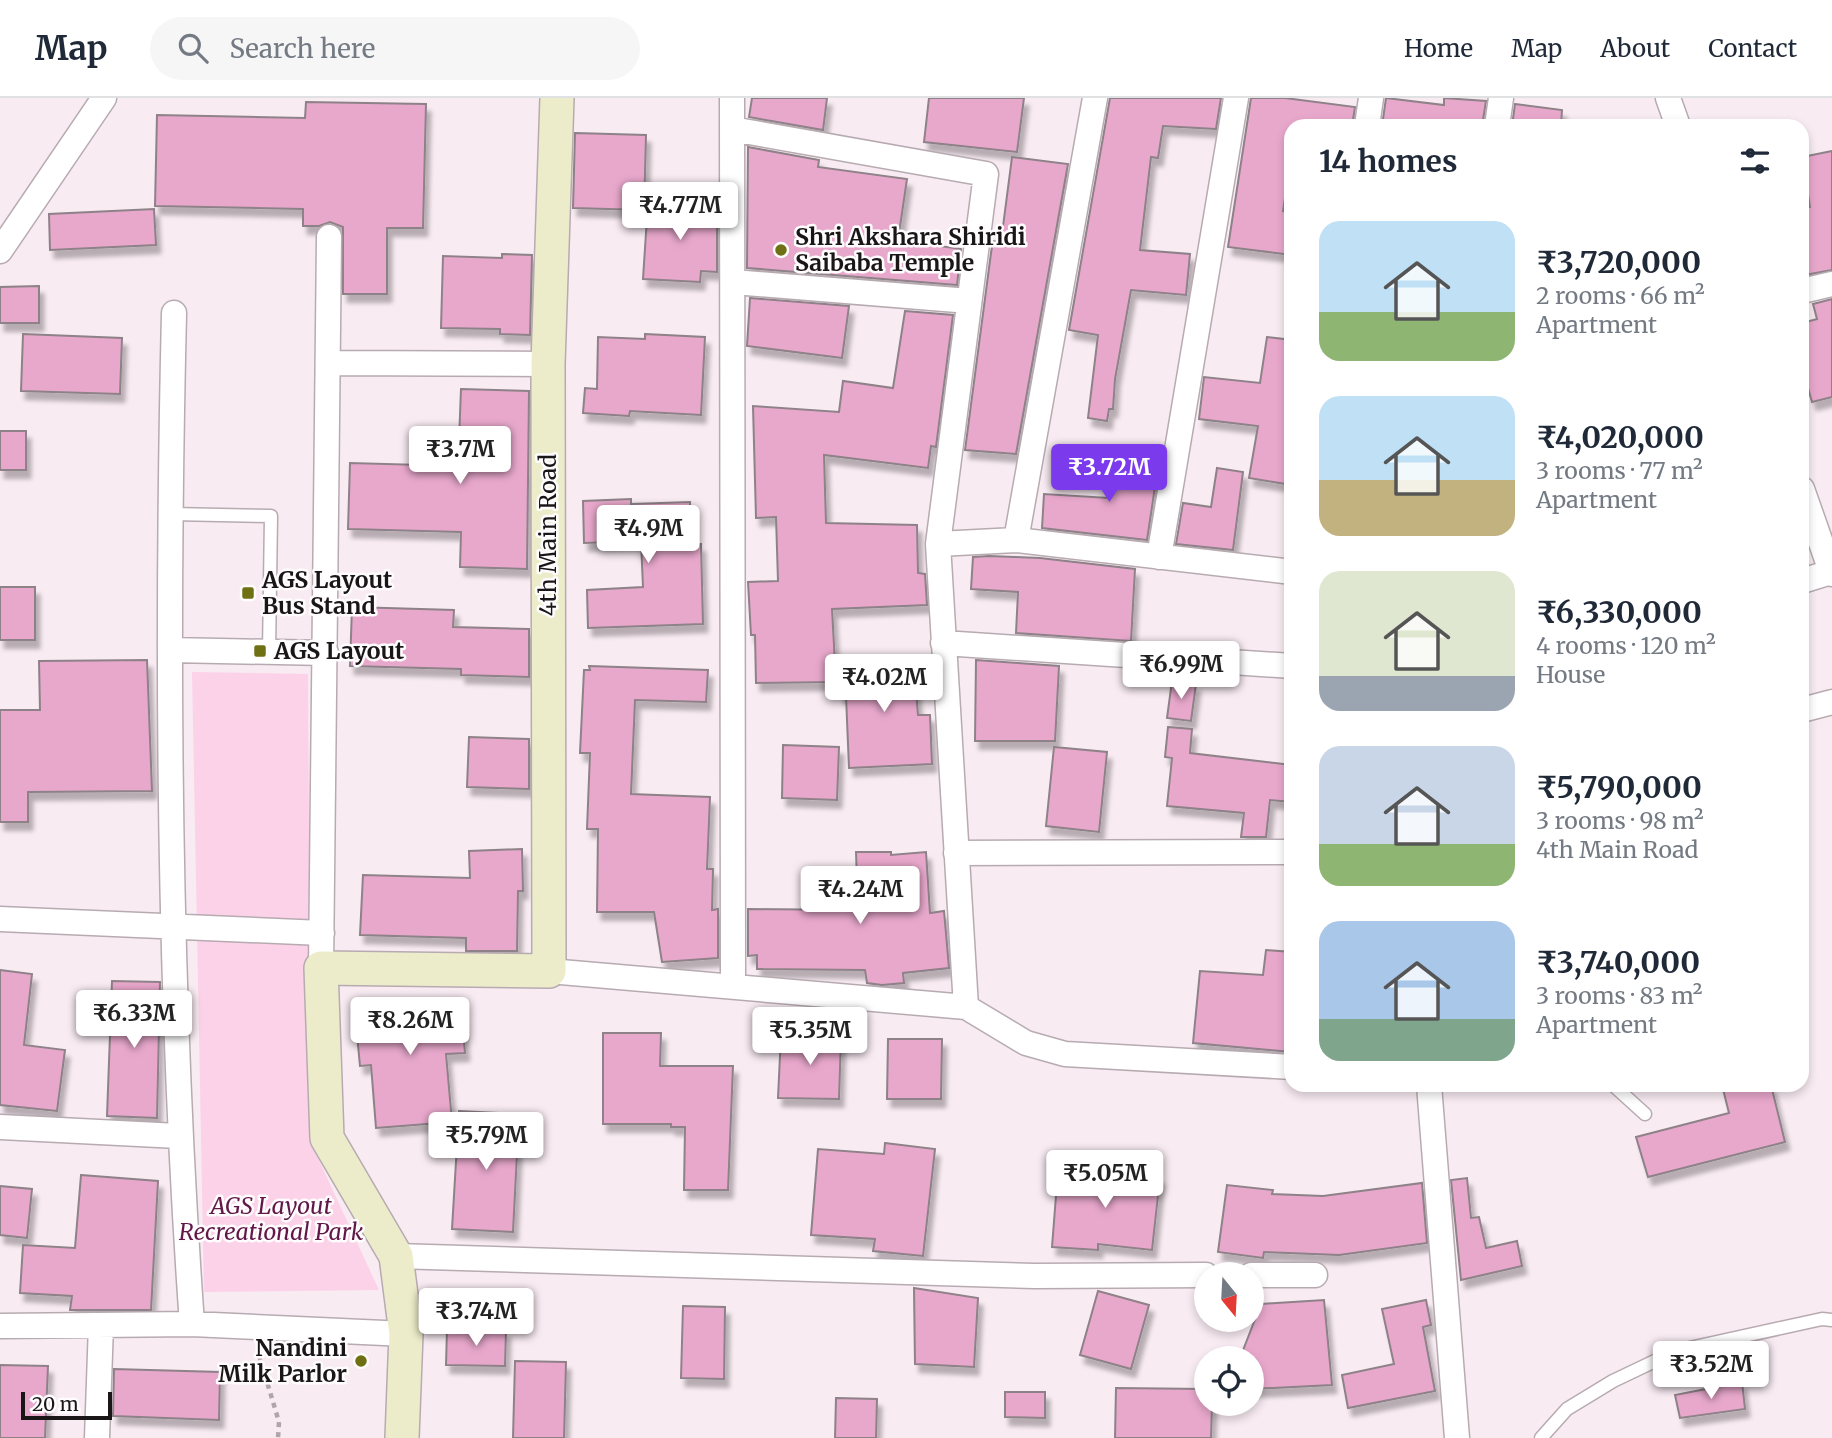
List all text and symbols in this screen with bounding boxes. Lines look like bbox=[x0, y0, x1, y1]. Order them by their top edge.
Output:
search box bbox=[150, 17, 640, 80]
text: Map bbox=[35, 28, 108, 69]
icon: search bbox=[174, 29, 212, 67]
text: Search here bbox=[230, 32, 375, 65]
text: Home bbox=[1404, 33, 1473, 64]
text: Map bbox=[1511, 33, 1562, 64]
text: About bbox=[1600, 33, 1670, 64]
text: Contact bbox=[1708, 33, 1797, 64]
text: 14 homes bbox=[1319, 142, 1457, 180]
icon: filters bbox=[1736, 142, 1774, 180]
pin: ₹4.77M bbox=[623, 183, 737, 242]
text: ₹4.77M bbox=[638, 190, 722, 219]
place label: Shri Akshara Shiridi Saibaba Temple bbox=[795, 222, 1026, 277]
marker: Shri Akshara Shiridi Saibaba Temple bbox=[773, 242, 789, 258]
text: ₹3,720,000 bbox=[1536, 243, 1701, 281]
icon: home bbox=[1375, 249, 1459, 333]
text: 2 rooms · 66 m² bbox=[1536, 281, 1705, 310]
text: Apartment bbox=[1536, 310, 1657, 339]
text: ₹4,020,000 bbox=[1536, 418, 1704, 456]
icon: home bbox=[1375, 424, 1459, 508]
pin: ₹3.7M bbox=[411, 426, 509, 486]
text: ₹3.7M bbox=[425, 434, 495, 463]
pin: ₹3.72M bbox=[1052, 444, 1166, 504]
text: ₹3.72M bbox=[1067, 452, 1151, 481]
street label: 4th Main Road bbox=[533, 454, 562, 616]
text: 3 rooms · 77 m² bbox=[1536, 456, 1703, 485]
text: Apartment bbox=[1536, 485, 1657, 514]
pin: ₹4.9M bbox=[599, 505, 697, 565]
text: ₹4.9M bbox=[613, 513, 683, 542]
place label: AGS Layout Bus Stand bbox=[261, 565, 392, 620]
marker: AGS Layout Bus Stand bbox=[240, 585, 256, 601]
text: ₹6,330,000 bbox=[1536, 593, 1702, 631]
icon: home bbox=[1375, 599, 1459, 683]
text: 4 rooms · 120 m² bbox=[1536, 631, 1716, 660]
place label: AGS Layout bbox=[273, 636, 404, 665]
pin: ₹6.99M bbox=[1124, 642, 1238, 701]
marker: AGS Layout bbox=[252, 643, 268, 659]
text: ₹6.99M bbox=[1139, 649, 1223, 678]
pin: ₹4.02M bbox=[827, 654, 941, 714]
text: House bbox=[1536, 660, 1605, 689]
text: ₹4.02M bbox=[841, 662, 927, 691]
text: ₹5,790,000 bbox=[1536, 768, 1702, 806]
icon: home bbox=[1375, 774, 1459, 858]
text: 3 rooms · 98 m² bbox=[1536, 806, 1704, 835]
text: 4th Main Road bbox=[1536, 835, 1698, 864]
pin: ₹4.24M bbox=[803, 866, 917, 926]
text: ₹4.24M bbox=[817, 874, 903, 903]
text: ₹3,740,000 bbox=[1536, 943, 1700, 981]
icon: home bbox=[1375, 949, 1459, 1033]
text: 3 rooms · 83 m² bbox=[1536, 981, 1702, 1010]
pin: ₹6.33M bbox=[77, 990, 191, 1050]
text: ₹6.33M bbox=[92, 998, 176, 1027]
pin: ₹8.26M bbox=[353, 998, 467, 1057]
text: ₹8.26M bbox=[366, 1005, 454, 1034]
pin: ₹5.35M bbox=[753, 1007, 867, 1067]
text: Apartment bbox=[1536, 1010, 1657, 1039]
text: ₹5.35M bbox=[768, 1015, 852, 1044]
pin: ₹5.79M bbox=[429, 1112, 543, 1172]
text: ₹5.79M bbox=[444, 1120, 528, 1149]
pin: ₹5.05M bbox=[1048, 1150, 1162, 1210]
text: ₹5.05M bbox=[1062, 1158, 1148, 1187]
park label: AGS Layout Recreational Park bbox=[179, 1191, 364, 1246]
north arrow bbox=[1194, 1262, 1264, 1332]
map controls bbox=[1194, 1262, 1264, 1416]
pin: ₹3.74M bbox=[419, 1288, 533, 1348]
text: ₹3.74M bbox=[435, 1296, 517, 1325]
place label: Nandini Milk Parlor bbox=[218, 1333, 347, 1388]
pin: ₹3.52M bbox=[1654, 1342, 1768, 1401]
button: locate bbox=[1194, 1346, 1264, 1416]
text: ₹3.52M bbox=[1669, 1349, 1753, 1378]
marker: Nandini Milk Parlor bbox=[353, 1353, 369, 1369]
scale bar bbox=[21, 1389, 112, 1421]
text: 20 m bbox=[32, 1392, 79, 1416]

